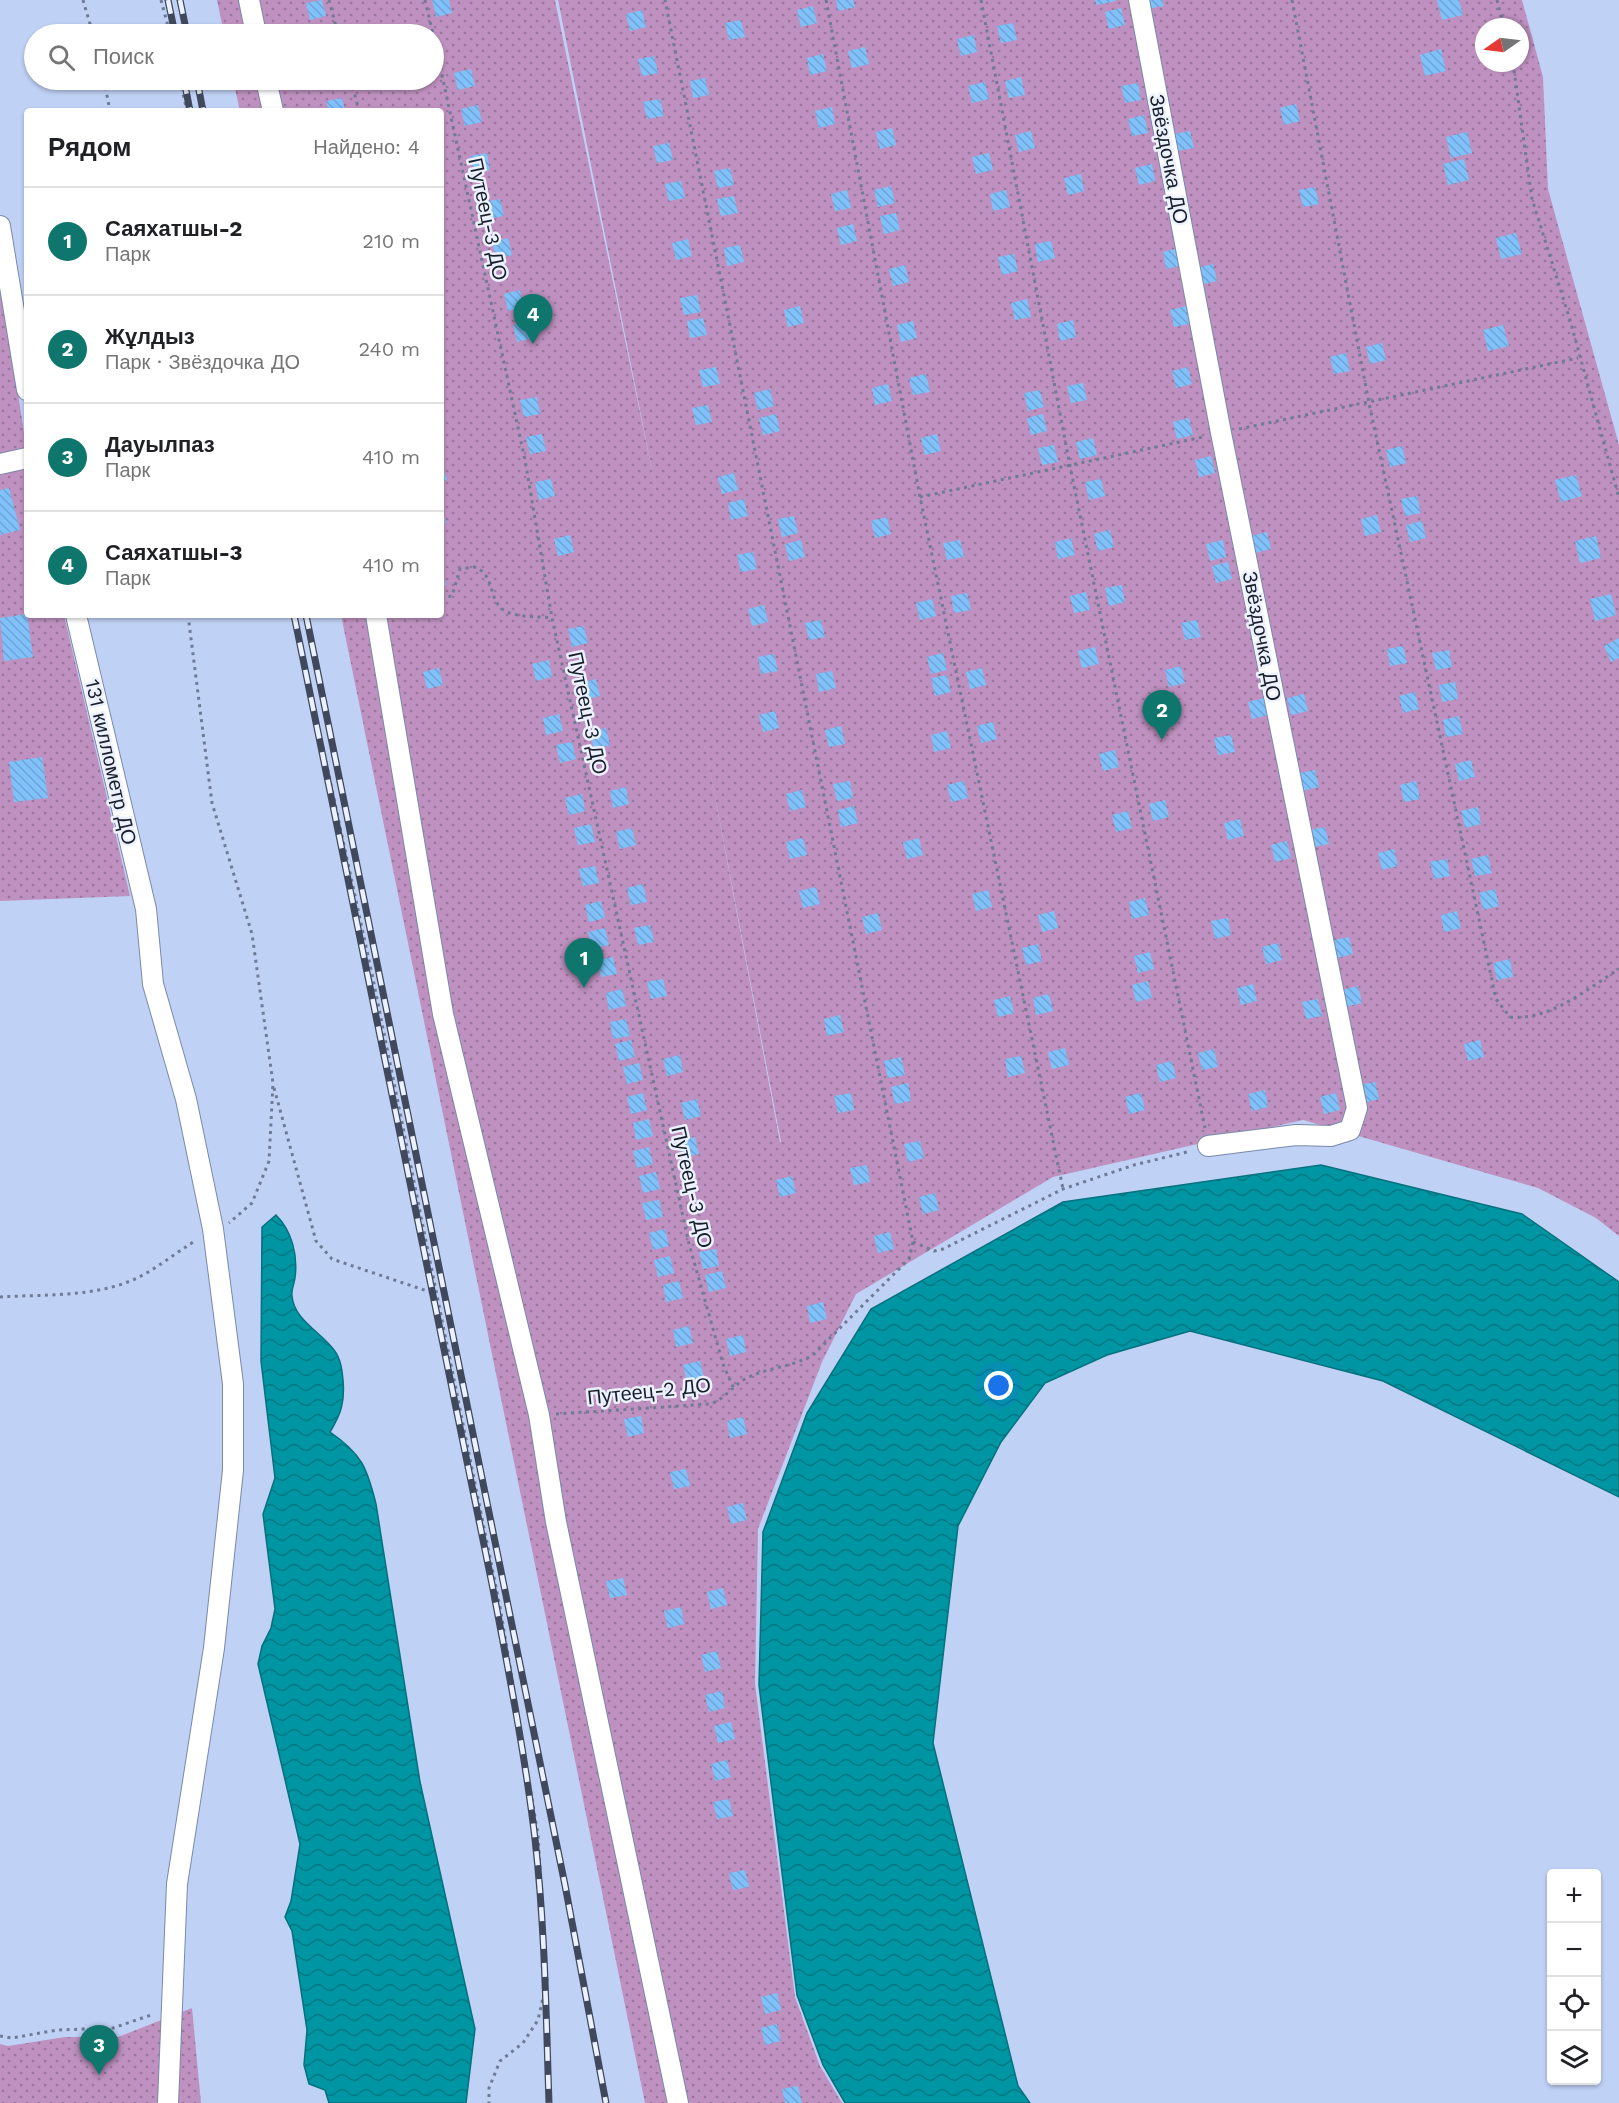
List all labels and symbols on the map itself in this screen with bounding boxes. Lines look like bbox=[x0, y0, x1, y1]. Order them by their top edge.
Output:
north arrow bbox=[1475, 18, 1529, 72]
street label: Звёздочка ДО bbox=[1145, 92, 1193, 226]
street label: Путеец-3 ДО bbox=[463, 156, 513, 282]
pin: 4 bbox=[514, 294, 552, 344]
street label: Звёздочка ДО bbox=[1238, 569, 1286, 703]
street label: Путеец-3 ДО bbox=[563, 650, 613, 776]
street label: 131 киллометр ДО bbox=[80, 677, 142, 847]
pin: 2 bbox=[1142, 690, 1182, 740]
pin: 1 bbox=[564, 938, 604, 988]
street label: Путеец-3 ДО bbox=[666, 1124, 718, 1250]
your location bbox=[984, 1371, 1013, 1400]
street label: Путеец-2 ДО bbox=[586, 1373, 712, 1409]
pin: 3 bbox=[80, 2026, 118, 2075]

